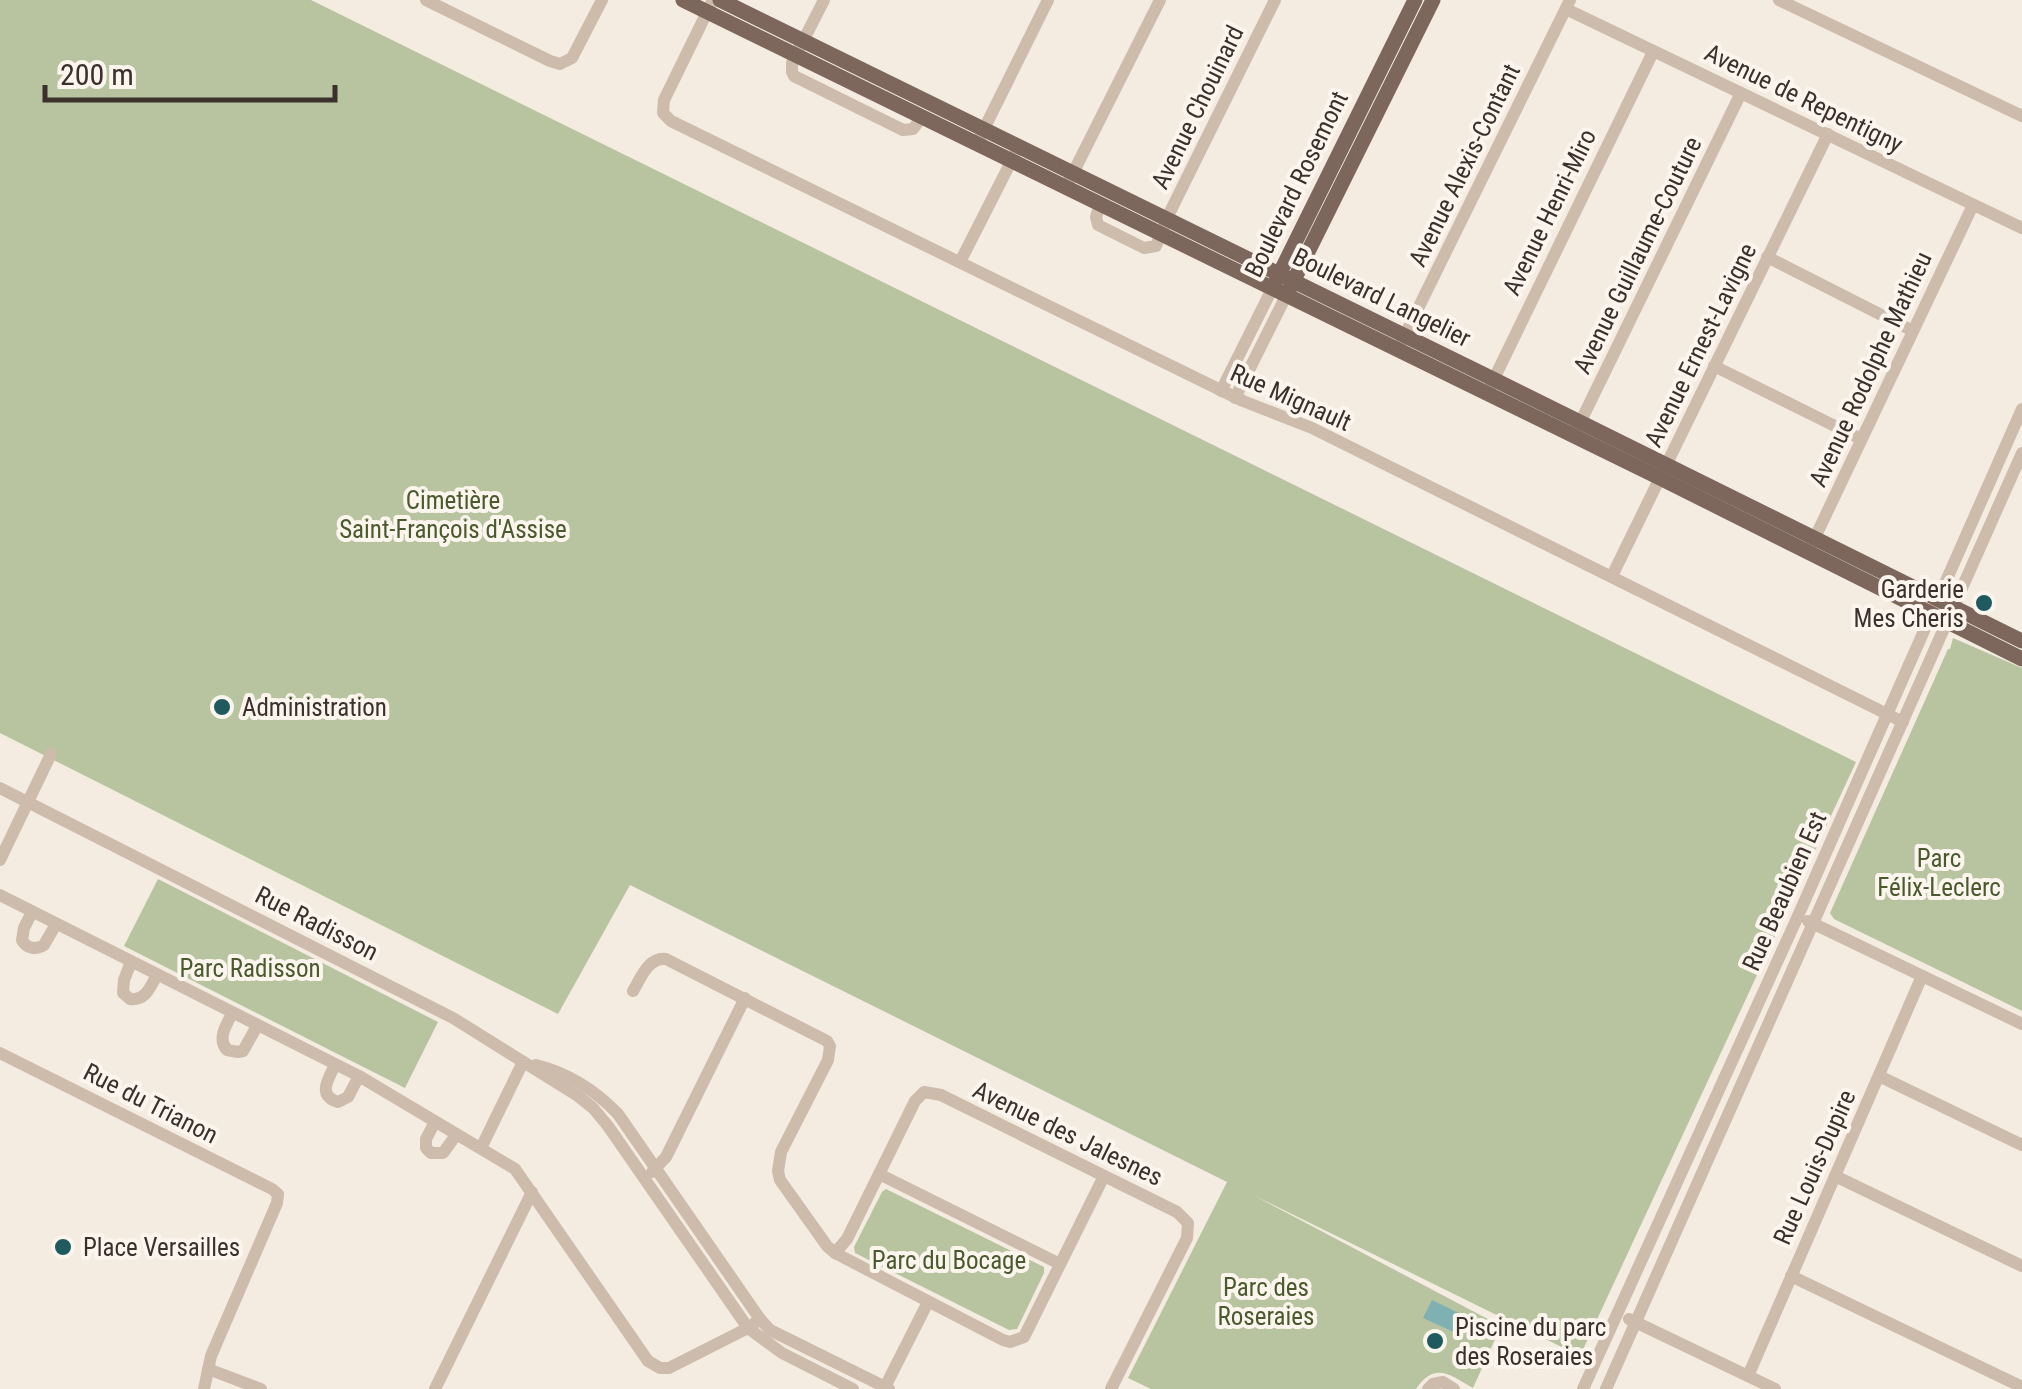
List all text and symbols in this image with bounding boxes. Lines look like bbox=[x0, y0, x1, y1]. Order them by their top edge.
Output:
street label: Avenue Chouinard bbox=[1145, 21, 1250, 194]
street label: Avenue de Repentigny bbox=[1700, 38, 1908, 159]
scale bar bbox=[45, 40, 335, 102]
text: 200 m bbox=[60, 57, 134, 92]
street label: Avenue Alexis-Contant bbox=[1403, 59, 1526, 271]
street label: Boulevard Rosemont bbox=[1239, 86, 1354, 282]
street label: Avenue Henri-Miro bbox=[1497, 124, 1602, 300]
street label: Avenue Guillaume-Couture bbox=[1567, 132, 1707, 378]
street label: Avenue Ernest-Lavigne bbox=[1639, 239, 1762, 452]
street label: Boulevard Langelier bbox=[1288, 242, 1476, 353]
street label: Avenue Rodolphe Mathieu bbox=[1803, 247, 1938, 491]
street label: Rue Mignault bbox=[1226, 358, 1356, 437]
park label: Cimetière Saint-François d'Assise bbox=[339, 486, 567, 544]
place label: Garderie Mes Cheris bbox=[1854, 575, 1964, 633]
marker: Garderie Mes Cheris bbox=[1973, 592, 1995, 614]
place label: Administration bbox=[242, 693, 387, 722]
marker: Administration bbox=[211, 696, 233, 718]
street label: Rue Beaubien Est bbox=[1736, 807, 1832, 975]
park label: Parc Félix-Leclerc bbox=[1877, 844, 2001, 902]
street label: Rue Radisson bbox=[251, 880, 383, 967]
park label: Parc Radisson bbox=[179, 954, 321, 983]
street label: Rue du Trianon bbox=[79, 1057, 223, 1150]
street label: Avenue des Jalesnes bbox=[968, 1075, 1167, 1192]
street label: Rue Louis-Dupire bbox=[1767, 1085, 1862, 1249]
place label: Place Versailles bbox=[83, 1233, 240, 1262]
marker: Place Versailles bbox=[52, 1236, 74, 1258]
park label: Parc du Bocage bbox=[872, 1246, 1026, 1275]
park label: Parc des Roseraies bbox=[1218, 1273, 1314, 1331]
place label: Piscine du parc des Roseraies bbox=[1455, 1313, 1606, 1371]
marker: Piscine du parc des Roseraies bbox=[1424, 1330, 1446, 1352]

